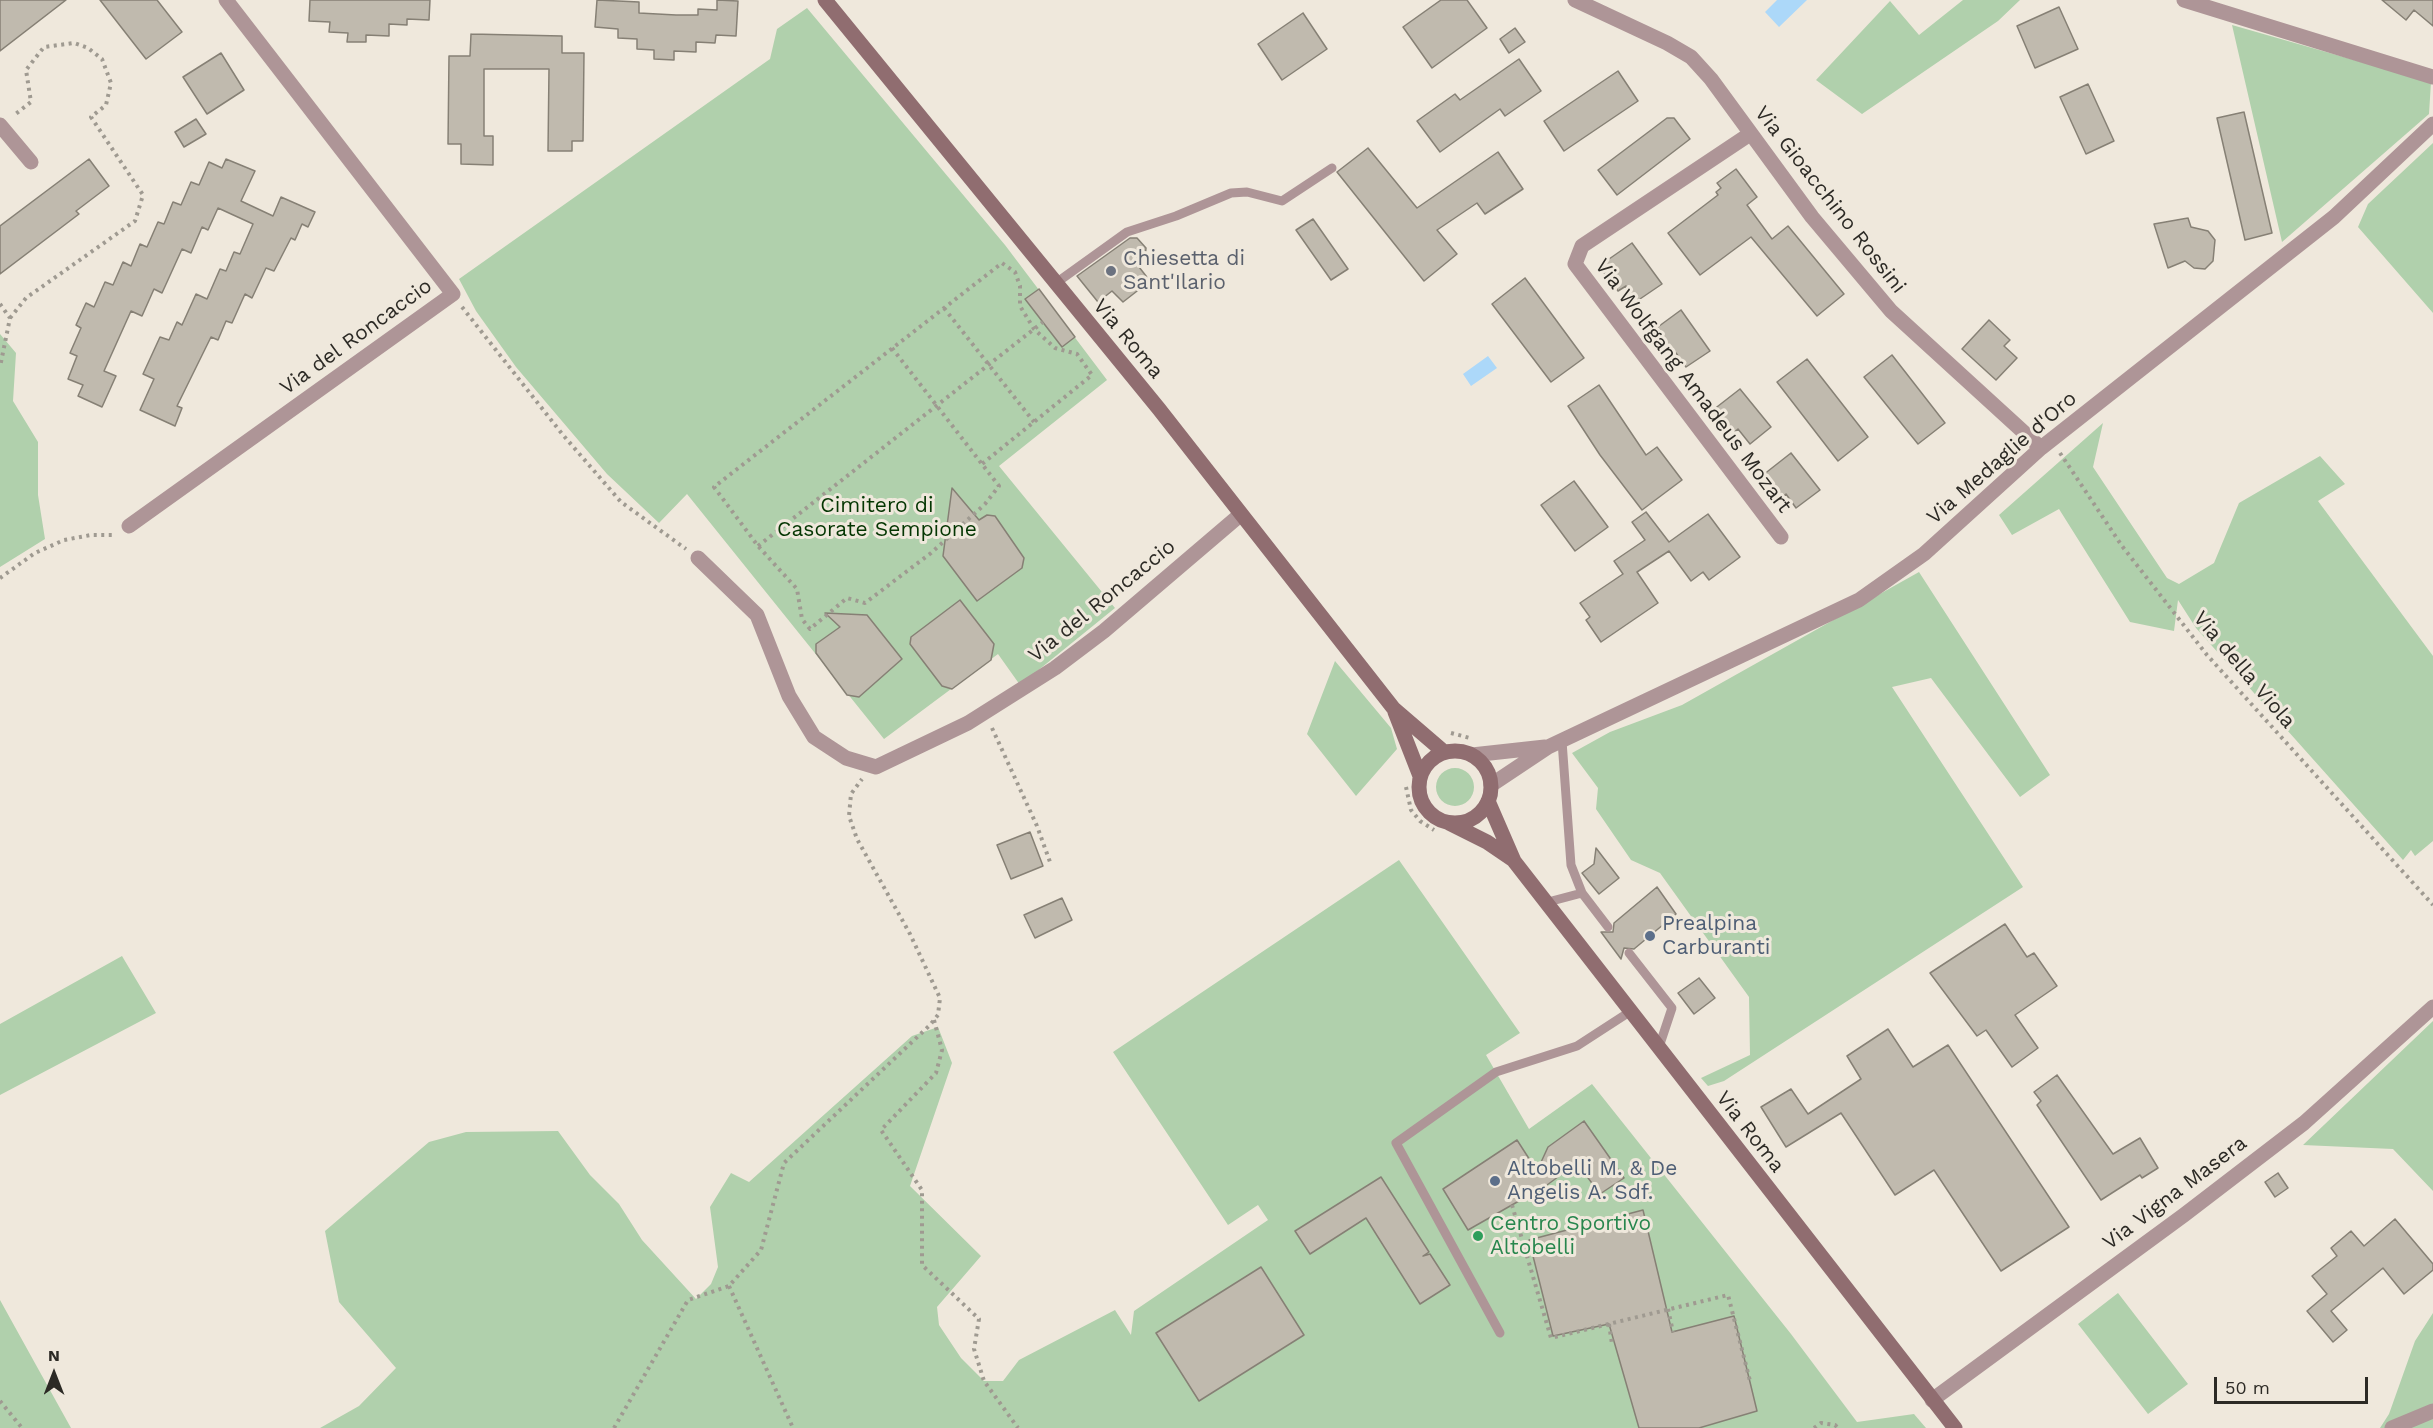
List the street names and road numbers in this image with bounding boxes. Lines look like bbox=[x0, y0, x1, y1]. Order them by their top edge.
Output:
street label: Via Gioacchino Rossini bbox=[1749, 101, 1911, 299]
street label: Via Wolfgang Amadeus Mozart bbox=[1589, 254, 1797, 518]
street label: Via del Roncaccio bbox=[275, 273, 437, 401]
street label: Via Roma bbox=[1087, 294, 1169, 384]
street label: Via Medaglie d'Oro bbox=[1922, 386, 2082, 530]
street label: Via del Roncaccio bbox=[1023, 534, 1181, 668]
street label: Via della Viola bbox=[2188, 606, 2300, 734]
street label: Via Roma bbox=[1710, 1086, 1790, 1178]
street label: Via Vigna Masera bbox=[2098, 1131, 2252, 1255]

